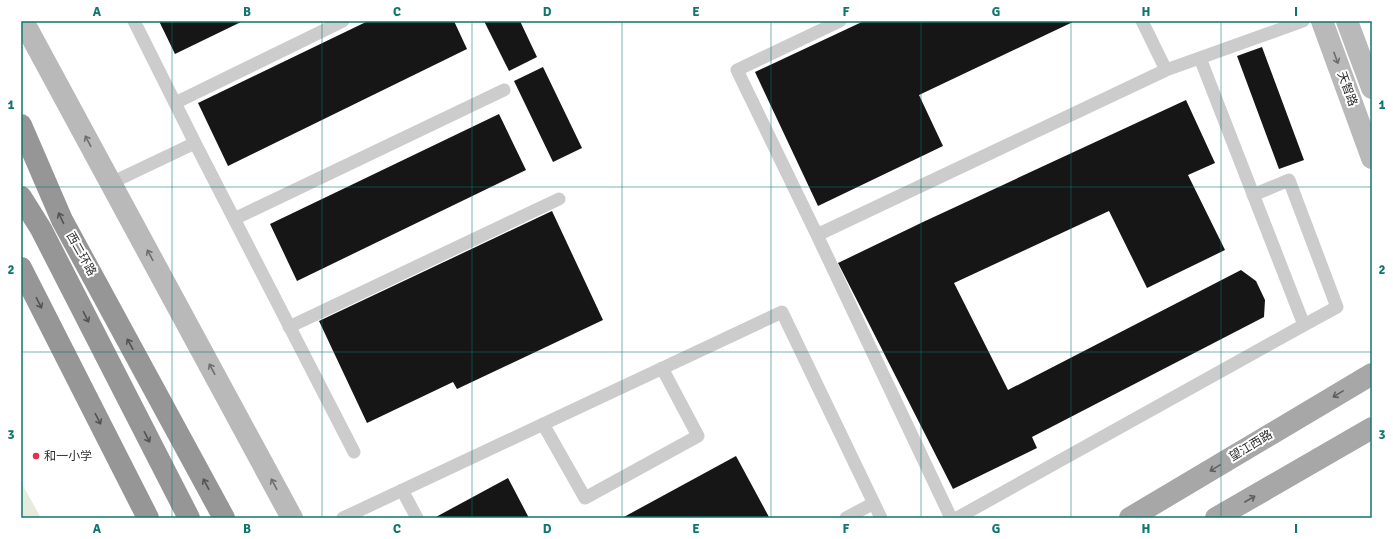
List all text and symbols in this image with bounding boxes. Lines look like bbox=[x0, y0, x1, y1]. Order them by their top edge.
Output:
text: A bbox=[93, 4, 102, 20]
text: B bbox=[243, 4, 251, 20]
text: C bbox=[393, 4, 401, 20]
text: D bbox=[543, 4, 552, 20]
text: E bbox=[692, 4, 700, 20]
text: F bbox=[843, 4, 850, 20]
text: G bbox=[992, 4, 1000, 20]
text: H bbox=[1142, 4, 1150, 20]
text: I bbox=[1294, 4, 1298, 20]
one-way arrow bbox=[1332, 51, 1340, 63]
street label: 天智路 bbox=[1334, 70, 1360, 108]
text: 1 bbox=[7, 97, 15, 113]
text: 1 bbox=[1378, 97, 1386, 113]
one-way arrow bbox=[84, 135, 91, 147]
one-way arrow bbox=[57, 212, 64, 224]
street label: 西二环路 bbox=[63, 229, 99, 279]
one-way arrow bbox=[145, 249, 153, 261]
text: 2 bbox=[7, 262, 15, 278]
text: 2 bbox=[1378, 262, 1386, 278]
one-way arrow bbox=[36, 297, 43, 309]
one-way arrow bbox=[83, 311, 90, 323]
one-way arrow bbox=[126, 338, 134, 350]
one-way arrow bbox=[207, 364, 215, 376]
one-way arrow bbox=[1332, 391, 1344, 399]
one-way arrow bbox=[95, 412, 102, 424]
text: 3 bbox=[7, 427, 15, 443]
street label: 望江西路 bbox=[1227, 427, 1275, 465]
text: 3 bbox=[1378, 427, 1386, 443]
one-way arrow bbox=[144, 430, 151, 442]
place label: 和一小学 bbox=[44, 449, 92, 464]
marker: 和一小学 bbox=[31, 451, 41, 461]
one-way arrow bbox=[1209, 464, 1221, 472]
one-way arrow bbox=[202, 478, 209, 490]
one-way arrow bbox=[269, 478, 277, 490]
one-way arrow bbox=[1244, 494, 1256, 502]
text: A bbox=[93, 521, 102, 537]
text: B bbox=[243, 521, 251, 537]
text: C bbox=[393, 521, 401, 537]
text: D bbox=[543, 521, 552, 537]
text: E bbox=[692, 521, 700, 537]
text: F bbox=[843, 521, 850, 537]
text: G bbox=[992, 521, 1000, 537]
text: H bbox=[1142, 521, 1150, 537]
text: I bbox=[1294, 521, 1298, 537]

